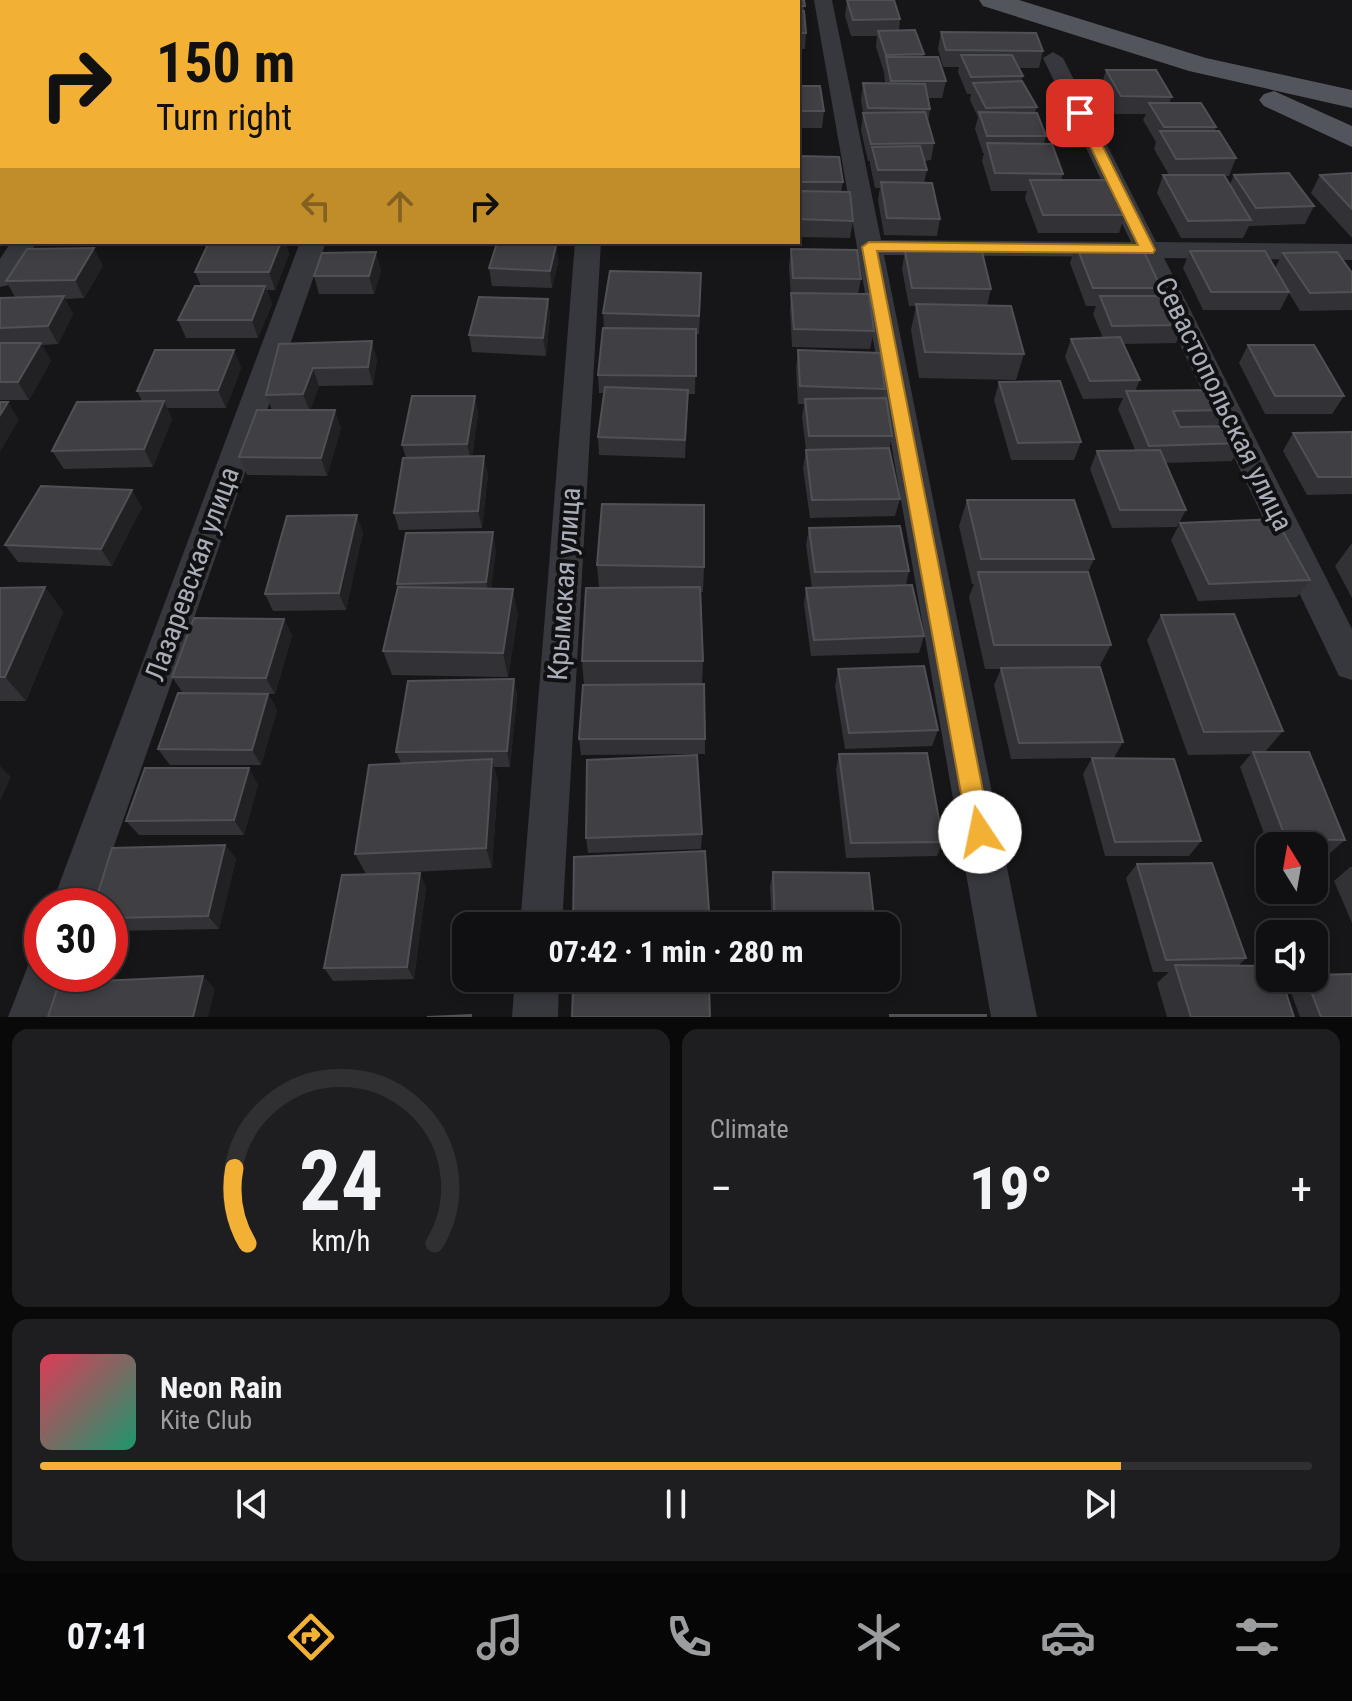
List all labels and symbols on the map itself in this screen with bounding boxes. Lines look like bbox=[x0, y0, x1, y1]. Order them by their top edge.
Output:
pin bbox=[1046, 79, 1114, 147]
street label: Севастопольская улица bbox=[1148, 272, 1300, 536]
street label: Лазаревская улица bbox=[138, 463, 246, 685]
street label: Крымская улица bbox=[541, 486, 587, 682]
position arrow bbox=[938, 790, 1022, 874]
north arrow bbox=[1256, 832, 1328, 904]
speed limit sign: 30 bbox=[24, 888, 128, 992]

